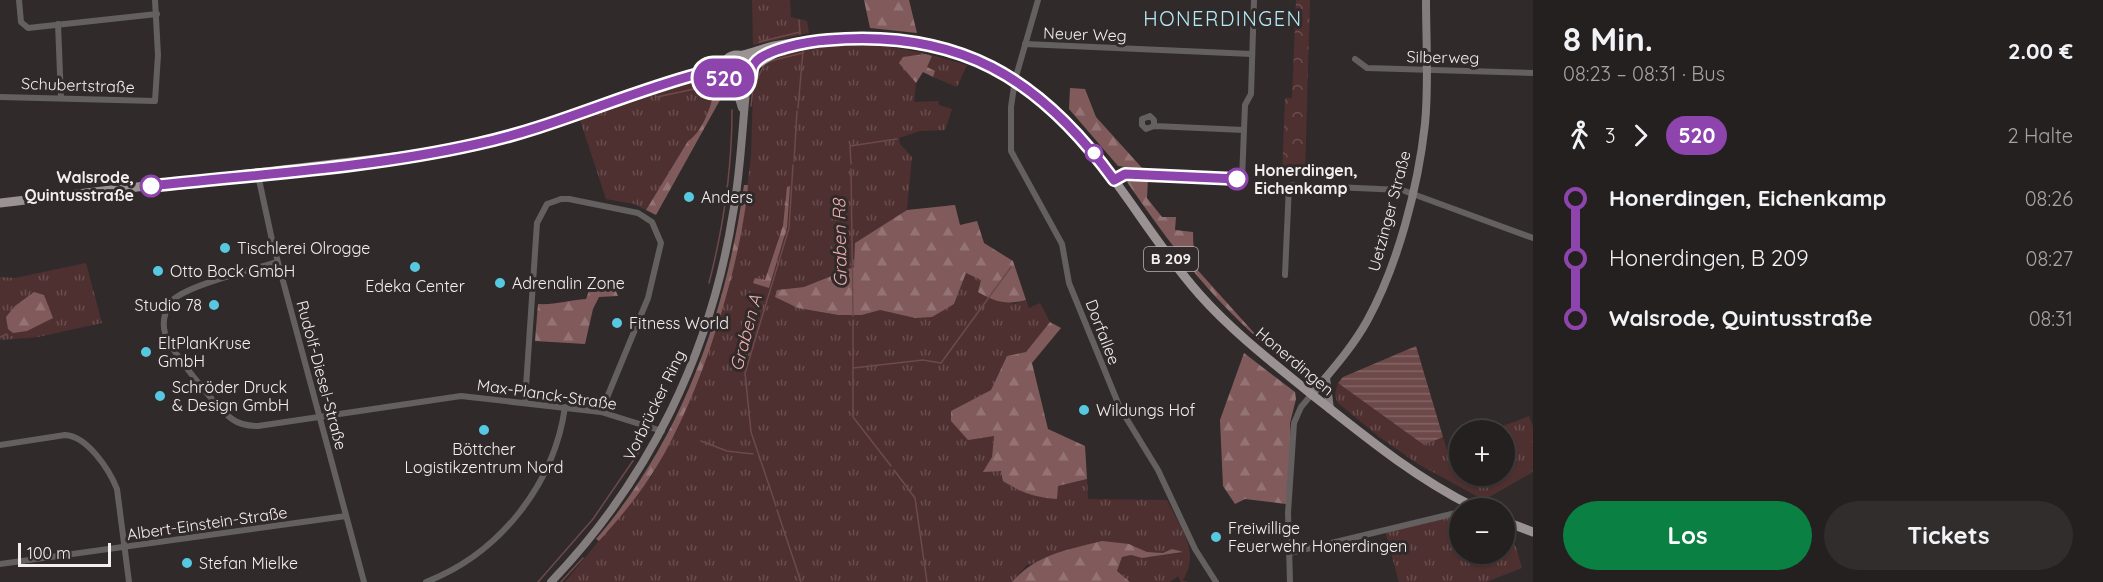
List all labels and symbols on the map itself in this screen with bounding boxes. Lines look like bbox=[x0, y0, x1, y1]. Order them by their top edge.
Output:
district label: HONERDINGEN bbox=[1143, 6, 1303, 31]
street label: Neuer Weg bbox=[1043, 23, 1127, 45]
street label: Silberweg bbox=[1406, 46, 1480, 68]
line badge: 520 bbox=[690, 58, 758, 98]
street label: Schubertstraße bbox=[21, 73, 135, 97]
unlabelled marker bbox=[1085, 144, 1103, 162]
street label: Uetzinger Straße bbox=[1363, 148, 1415, 274]
place label: Honerdingen, Eichenkamp bbox=[1254, 160, 1358, 198]
place label: Walsrode, Quintusstraße bbox=[24, 167, 134, 205]
marker: Honerdingen, Eichenkamp bbox=[1226, 168, 1248, 190]
marker: Walsrode, Quintusstraße bbox=[140, 175, 162, 197]
place label: Anders bbox=[701, 187, 753, 207]
marker: Anders bbox=[682, 190, 696, 204]
water label: Graben R8 bbox=[827, 197, 852, 287]
place label: Tischlerei Olrogge bbox=[237, 238, 370, 258]
marker: Tischlerei Olrogge bbox=[218, 241, 232, 255]
road number: B 209 bbox=[1144, 247, 1198, 271]
marker: Edeka Center bbox=[408, 260, 422, 274]
place label: Otto Bock GmbH bbox=[170, 261, 295, 281]
marker: Otto Bock GmbH bbox=[151, 264, 165, 278]
place label: Adrenalin Zone bbox=[512, 273, 625, 293]
place label: Edeka Center bbox=[365, 276, 465, 296]
marker: Adrenalin Zone bbox=[493, 276, 507, 290]
water label: Graben A bbox=[724, 292, 767, 374]
place label: Studio 78 bbox=[134, 295, 202, 315]
street label: Dorfallee bbox=[1081, 297, 1125, 367]
marker: Studio 78 bbox=[207, 298, 221, 312]
street label: Rudolf-Diesel-Straße bbox=[292, 298, 352, 452]
place label: Fitness World bbox=[629, 313, 729, 333]
marker: Fitness World bbox=[610, 316, 624, 330]
street label: Honerdingen bbox=[1252, 323, 1338, 399]
place label: EltPlanKruse GmbH bbox=[158, 333, 251, 371]
marker: EltPlanKruse GmbH bbox=[139, 345, 153, 359]
street label: Vorbrücker Ring bbox=[619, 346, 689, 464]
street label: Max-Planck-Straße bbox=[476, 374, 618, 414]
place label: Schröder Druck & Design GmbH bbox=[172, 377, 289, 415]
marker: Schröder Druck & Design GmbH bbox=[153, 389, 167, 403]
place label: Wildungs Hof bbox=[1096, 400, 1196, 420]
marker: Wildungs Hof bbox=[1077, 403, 1091, 417]
marker: Böttcher Logistikzentrum Nord bbox=[477, 423, 491, 437]
place label: Böttcher Logistikzentrum Nord bbox=[405, 439, 563, 477]
street label: Albert-Einstein-Straße bbox=[125, 502, 289, 544]
place label: Freiwillige Feuerwehr Honerdingen bbox=[1228, 518, 1407, 556]
marker: Freiwillige Feuerwehr Honerdingen bbox=[1209, 530, 1223, 544]
scale bar bbox=[18, 540, 111, 568]
place label: Stefan Mielke bbox=[199, 553, 298, 573]
marker: Stefan Mielke bbox=[180, 556, 194, 570]

